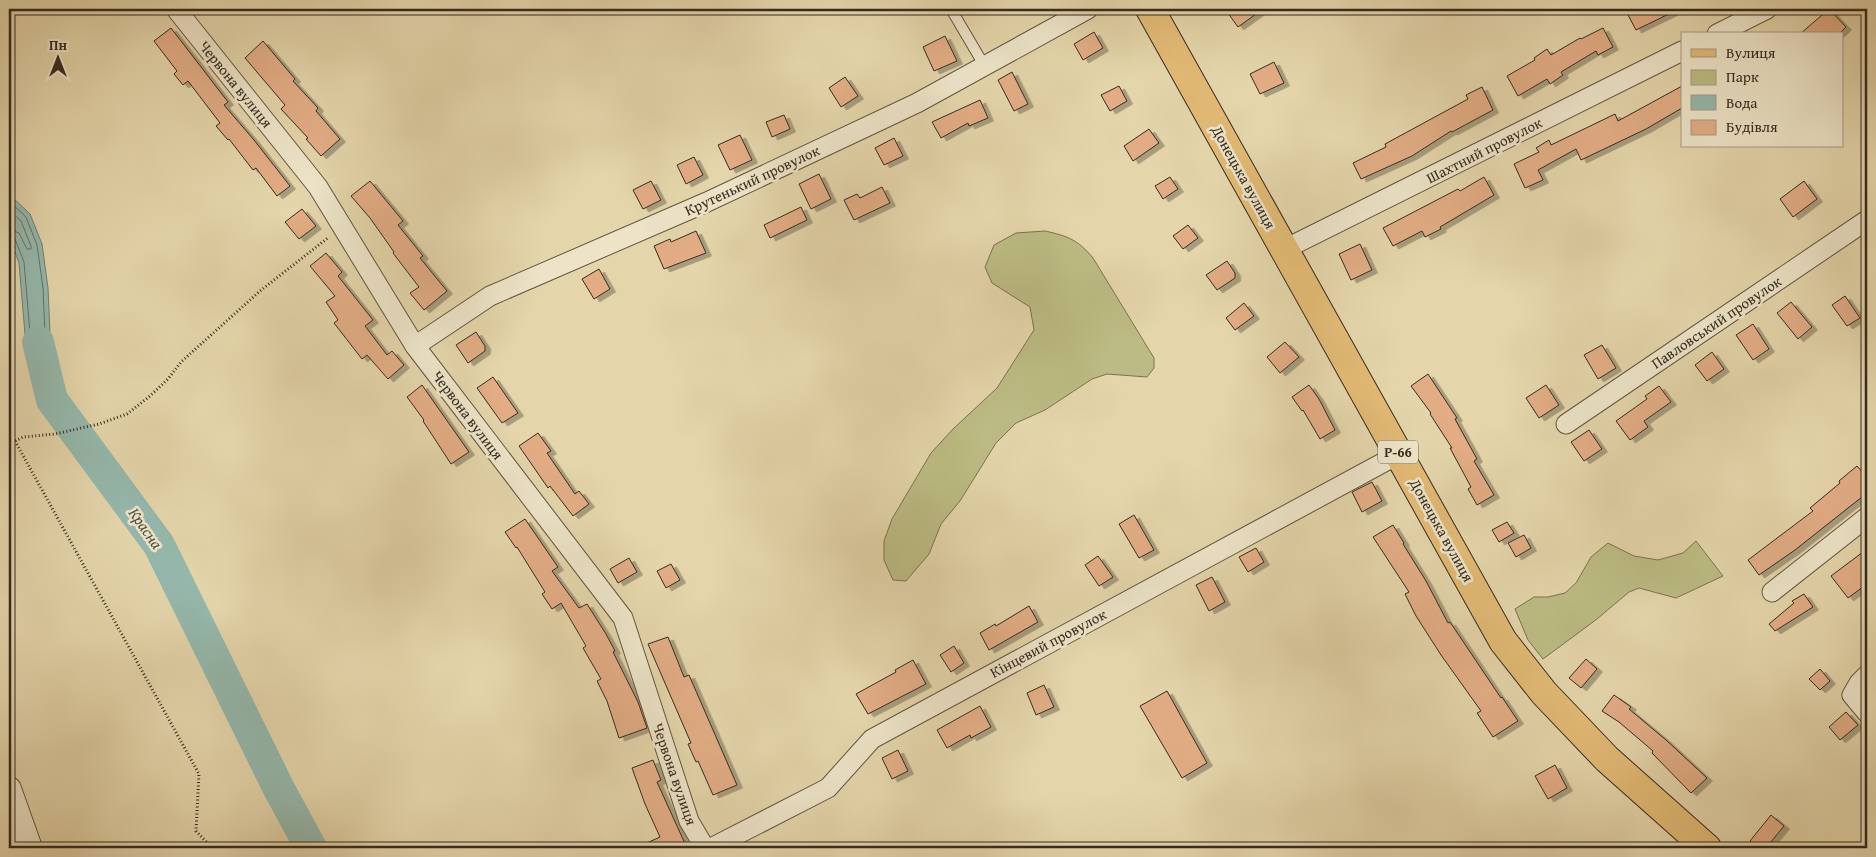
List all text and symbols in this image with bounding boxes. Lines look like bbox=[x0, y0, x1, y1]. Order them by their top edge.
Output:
north arrow bbox=[32, 32, 82, 82]
legend bbox=[1681, 32, 1844, 148]
text: Пн bbox=[49, 35, 67, 55]
street label: Червона вулиця bbox=[194, 36, 278, 132]
text: Вулиця bbox=[1726, 42, 1776, 63]
text: Парк bbox=[1726, 66, 1759, 87]
text: Вода bbox=[1726, 92, 1758, 113]
street label: Шахтний провулок bbox=[1423, 112, 1546, 188]
text: Будівля bbox=[1726, 116, 1778, 137]
street label: Донецька вулиця bbox=[1206, 121, 1281, 233]
street label: Крутенький провулок bbox=[681, 139, 823, 221]
street label: Павловський провулок bbox=[1647, 270, 1785, 373]
street label: Червона вулиця bbox=[428, 366, 509, 464]
road number: Р-66 bbox=[1378, 441, 1418, 464]
street label: Донецька вулиця bbox=[1404, 474, 1479, 586]
water label: Красна bbox=[123, 502, 169, 554]
street label: Кінцевий провулок bbox=[986, 603, 1110, 683]
street label: Червона вулиця bbox=[648, 720, 702, 828]

